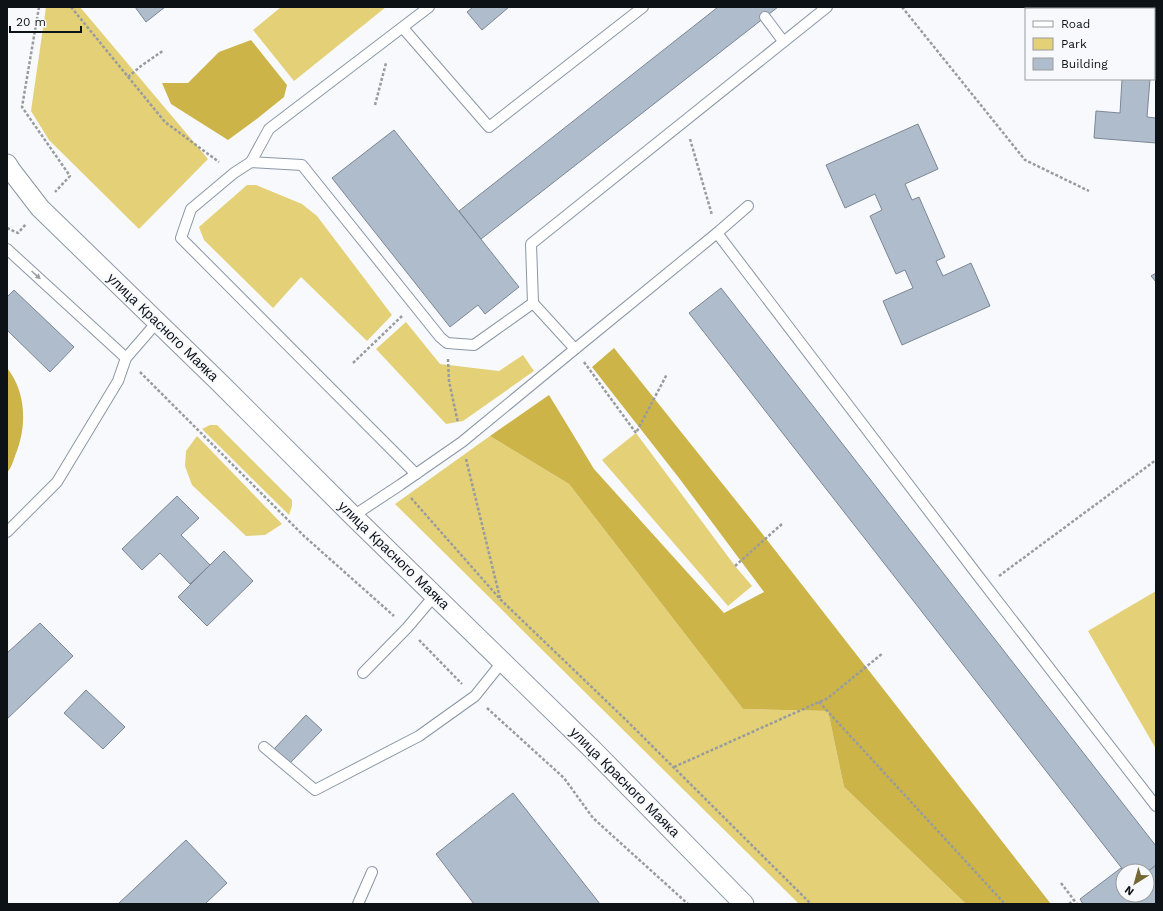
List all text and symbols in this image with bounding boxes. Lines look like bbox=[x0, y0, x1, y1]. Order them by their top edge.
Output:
scale bar bbox=[10, 8, 81, 34]
legend bbox=[1025, 8, 1155, 80]
text: 20 m bbox=[16, 15, 46, 29]
text: Road bbox=[1061, 17, 1090, 31]
text: Park bbox=[1061, 37, 1087, 51]
text: Building bbox=[1061, 57, 1108, 71]
street label: улица Красного Маяка bbox=[104, 270, 222, 384]
one-way arrow bbox=[31, 271, 41, 280]
street label: улица Красного Маяка bbox=[335, 498, 453, 612]
street label: улица Красного Маяка bbox=[567, 724, 683, 840]
north arrow bbox=[1115, 863, 1155, 903]
text: N bbox=[1122, 883, 1136, 898]

